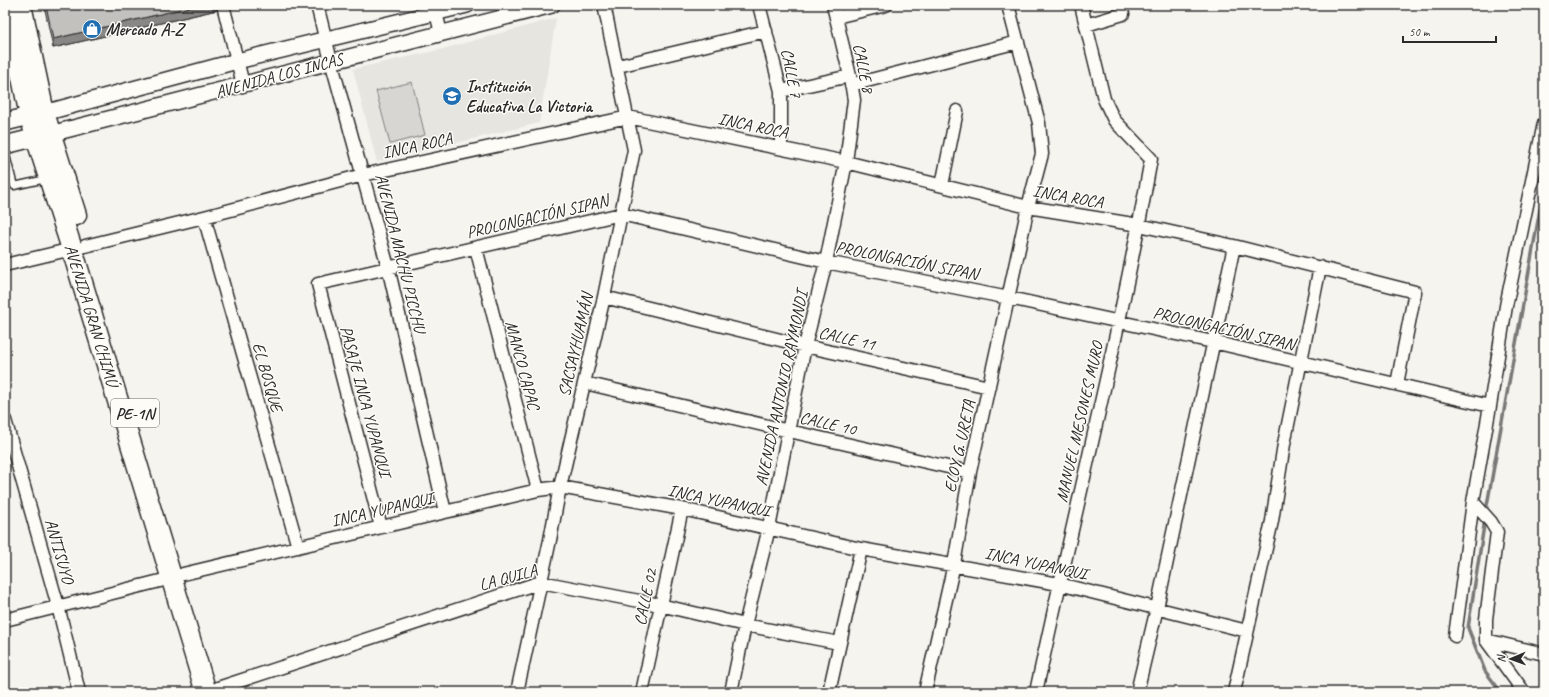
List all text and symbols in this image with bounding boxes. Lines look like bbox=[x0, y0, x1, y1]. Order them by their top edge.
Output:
shop icon: Mercado A-Z bbox=[81, 18, 103, 40]
scale bar bbox=[1403, 18, 1496, 44]
place label: Mercado A-Z bbox=[106, 19, 187, 40]
text: 50 m bbox=[1409, 24, 1431, 40]
street label: CALLE 8 bbox=[848, 42, 879, 97]
street label: CALLE 7 bbox=[776, 47, 807, 101]
street label: AVENIDA LOS INCAS bbox=[213, 48, 348, 103]
place label: Institución Educativa La Victoria bbox=[466, 76, 594, 117]
school or university icon: Institución Educativa La Victoria bbox=[441, 85, 463, 107]
street label: INCA ROCA bbox=[716, 108, 791, 143]
street label: INCA ROCA bbox=[380, 128, 455, 163]
street label: AVENIDA MACHU PICCHU bbox=[371, 172, 431, 337]
street label: INCA ROCA bbox=[1031, 180, 1106, 213]
street label: PROLONGACIÓN SIPAN bbox=[464, 188, 613, 243]
street label: PROLONGACIÓN SIPAN bbox=[834, 235, 983, 285]
street label: AVENIDA GRAN CHIMÚ bbox=[60, 241, 125, 392]
street label: AVENIDA ANTONIO RAYMONDI bbox=[751, 285, 813, 487]
street label: SACSAYHUAMÁN bbox=[552, 289, 598, 399]
street label: PROLONGACIÓN SIPAN bbox=[1151, 301, 1300, 356]
street label: MANCO CAPAC bbox=[501, 318, 545, 414]
street label: CALLE 11 bbox=[817, 322, 879, 355]
street label: PASAJE INCA YUPANQUI bbox=[335, 323, 397, 482]
street label: MANUEL MESONES MURO bbox=[1051, 339, 1108, 504]
street label: EL BOSQUE bbox=[248, 340, 288, 416]
street label: ELOY G. URETA bbox=[939, 398, 980, 494]
road number: PE-1N bbox=[111, 399, 159, 427]
street label: CALLE 10 bbox=[798, 407, 860, 440]
street label: INCA YUPANQUI bbox=[666, 479, 775, 522]
street label: INCA YUPANQUI bbox=[329, 487, 438, 531]
street label: ANTISUYO bbox=[40, 516, 79, 588]
street label: INCA YUPANQUI bbox=[983, 542, 1092, 585]
street label: LA QUILA bbox=[477, 559, 541, 595]
street label: CALLE 02 bbox=[629, 566, 662, 627]
north arrow bbox=[1491, 639, 1531, 679]
text: N bbox=[1494, 654, 1508, 663]

